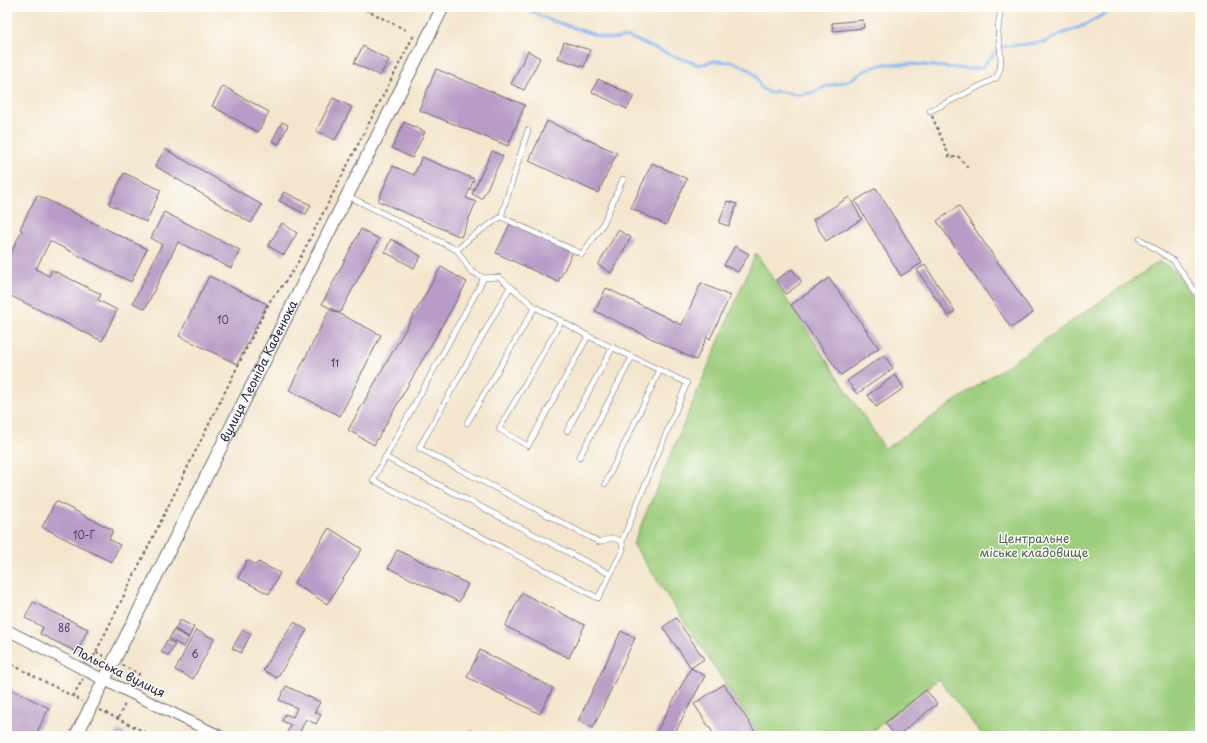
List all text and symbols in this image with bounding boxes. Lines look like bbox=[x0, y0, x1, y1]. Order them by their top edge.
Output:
street label: вулиця Леоніда Каденюка bbox=[215, 296, 302, 445]
house number: 10 bbox=[217, 312, 229, 327]
house number: 11 bbox=[331, 355, 339, 370]
house number: 10-Г bbox=[73, 527, 96, 542]
park label: Центральне міське кладовище bbox=[980, 529, 1089, 561]
house number: 8в bbox=[58, 620, 70, 635]
street label: Польська вулиця bbox=[70, 641, 168, 701]
house number: 6 bbox=[191, 646, 199, 661]

